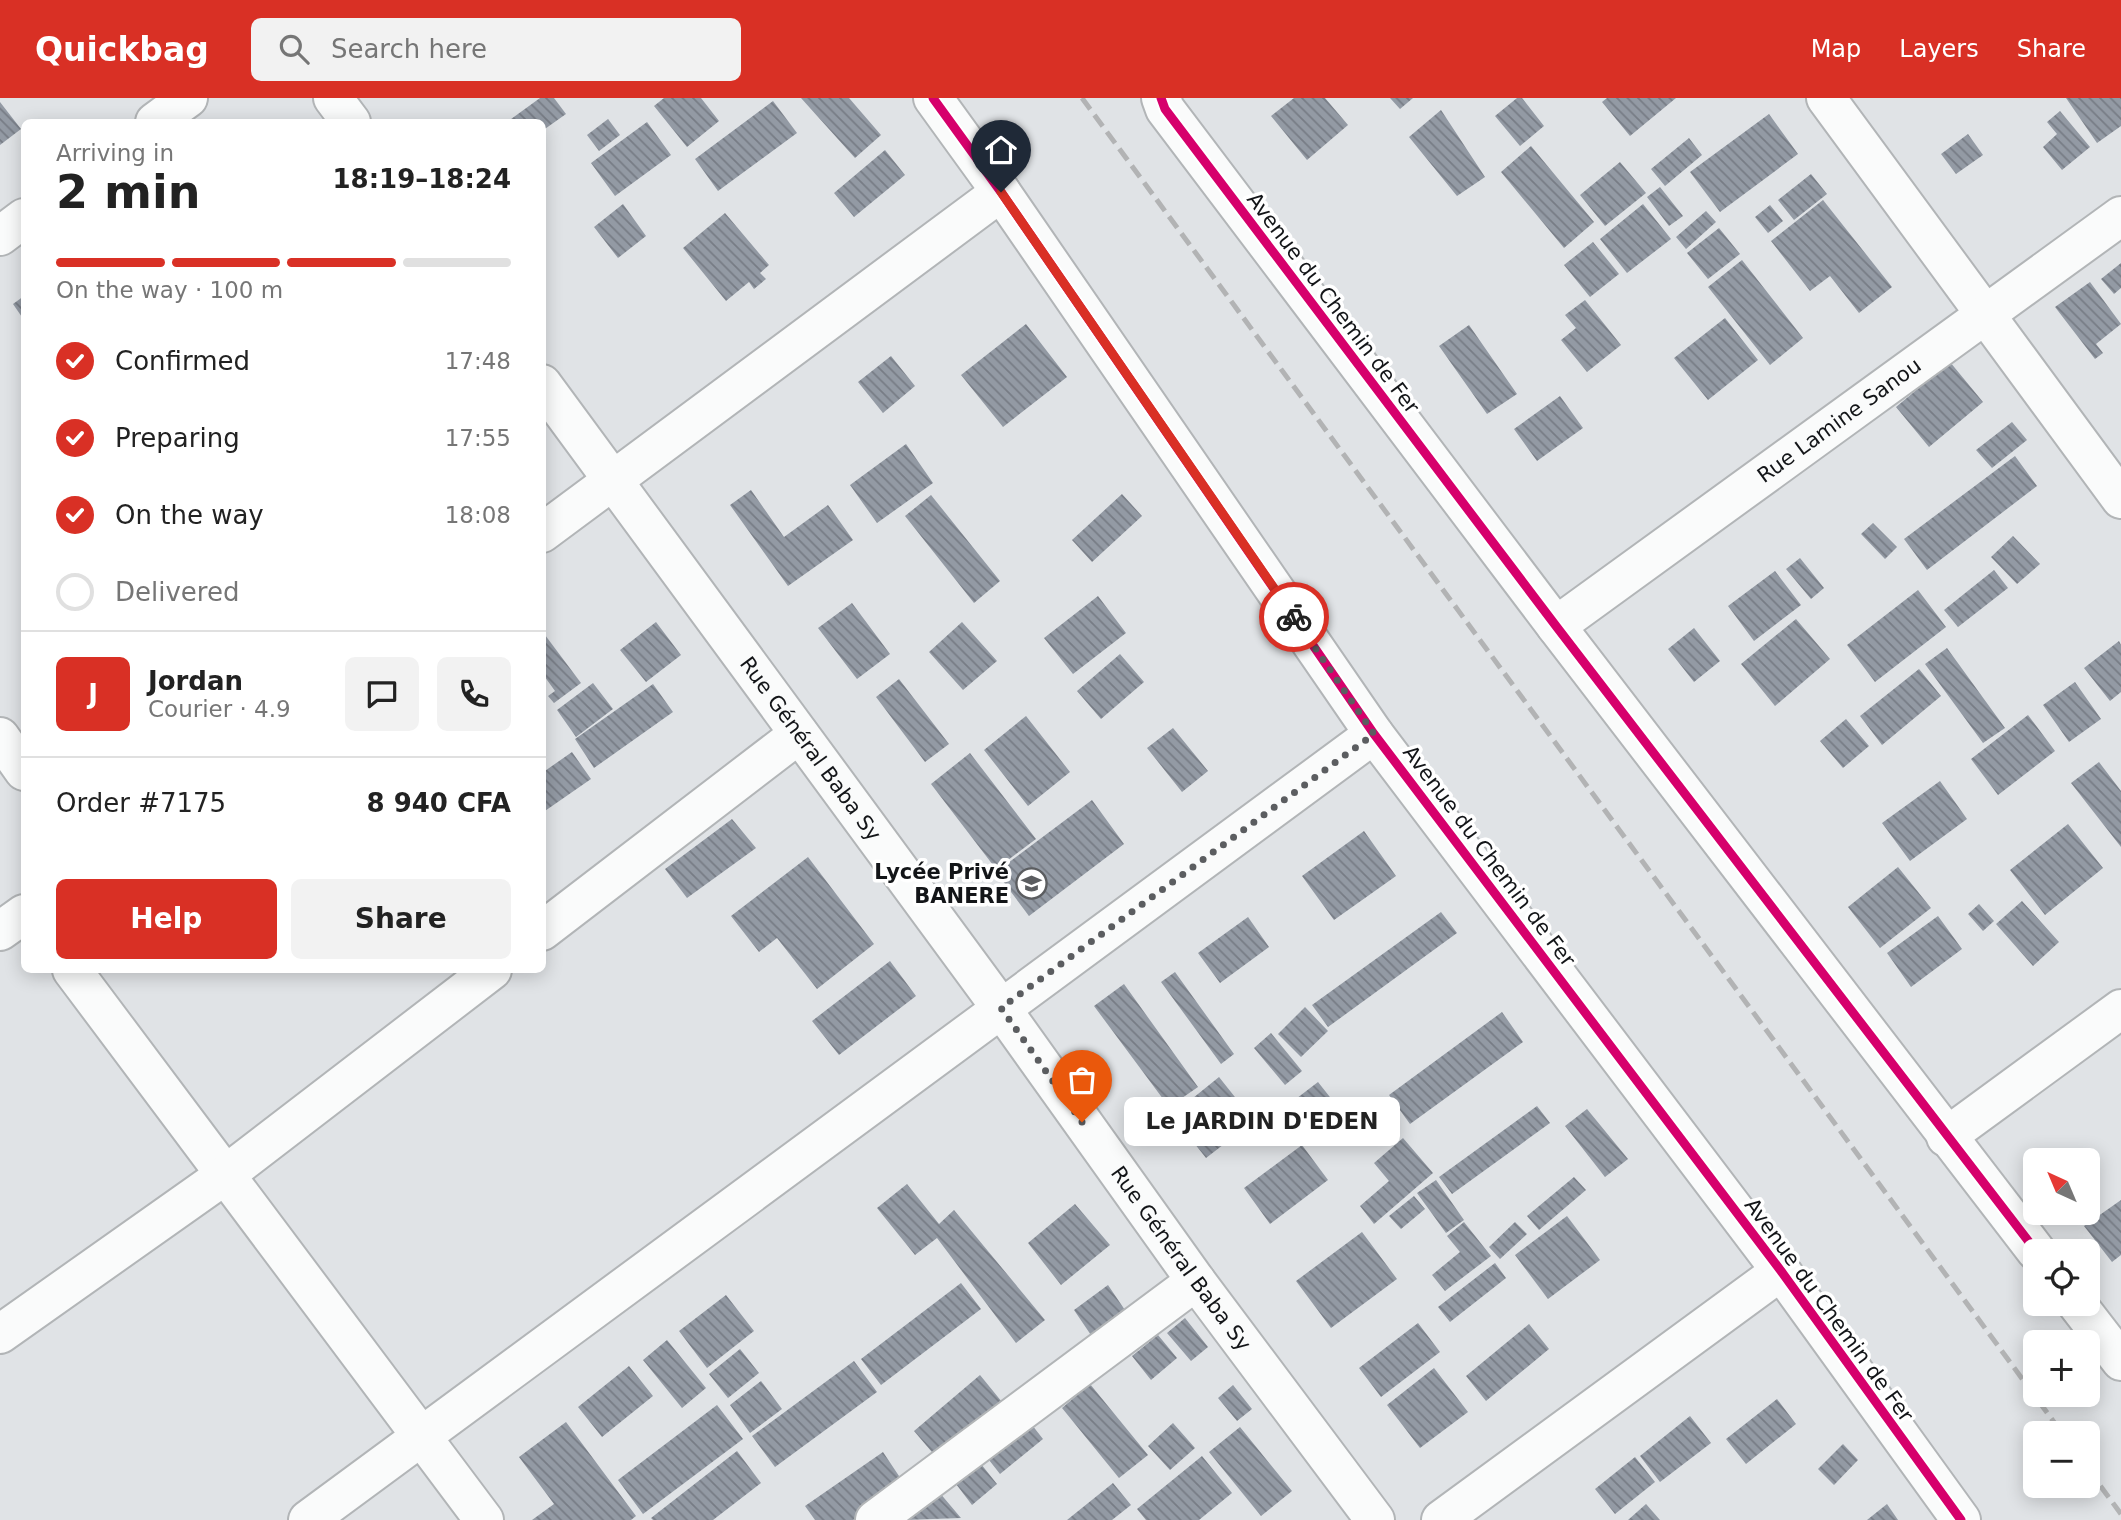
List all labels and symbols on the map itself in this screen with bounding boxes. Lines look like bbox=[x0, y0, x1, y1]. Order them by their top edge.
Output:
pin bbox=[971, 120, 1031, 192]
street label: Avenue du Chemin de Fer bbox=[1242, 188, 1424, 419]
street label: Rue Lamine Sanou bbox=[1753, 353, 1926, 488]
courier bbox=[1259, 582, 1329, 652]
street label: Rue Général Baba Sy bbox=[735, 652, 886, 845]
street label: Avenue du Chemin de Fer bbox=[1398, 741, 1580, 972]
place label: Lycée Privé BANERE bbox=[874, 860, 1009, 908]
school or university icon: Lycée Privé BANERE bbox=[1015, 867, 1049, 901]
pin bbox=[1052, 1050, 1112, 1122]
callout: Le JARDIN D'EDEN bbox=[1124, 1098, 1400, 1146]
north arrow bbox=[2023, 1148, 2100, 1225]
street label: Rue Général Baba Sy bbox=[1106, 1162, 1256, 1355]
street label: Avenue du Chemin de Fer bbox=[1740, 1193, 1918, 1427]

